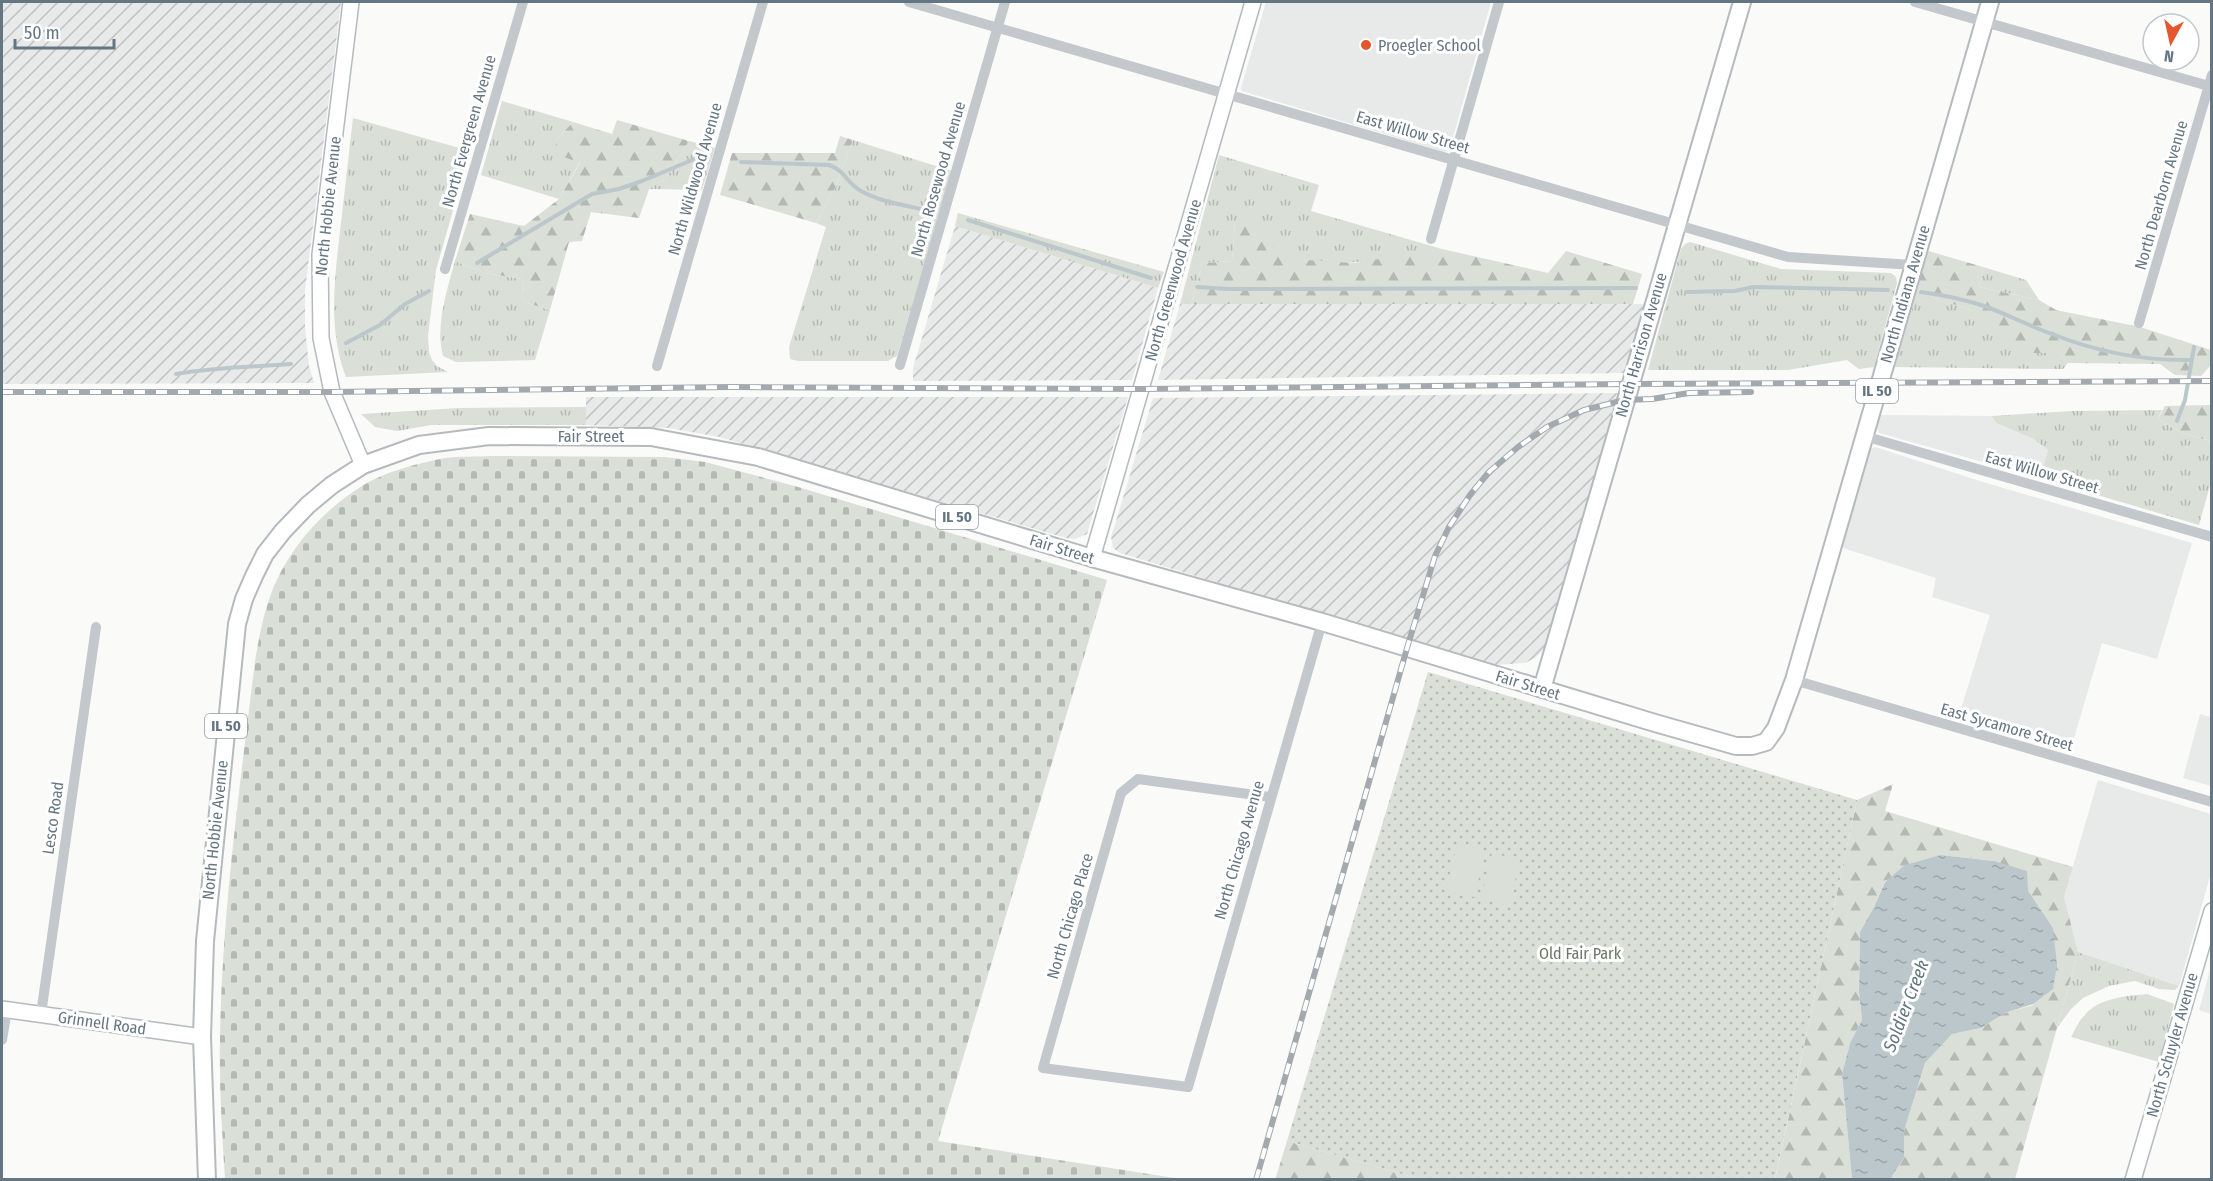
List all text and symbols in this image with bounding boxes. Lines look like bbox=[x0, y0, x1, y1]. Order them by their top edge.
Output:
scale bar bbox=[15, 12, 114, 50]
north arrow bbox=[2141, 12, 2201, 72]
text: 50 m bbox=[24, 22, 60, 44]
place label: Proegler School bbox=[1378, 36, 1481, 55]
marker: Proegler School bbox=[1359, 38, 1373, 52]
text: N bbox=[2163, 46, 2175, 66]
street label: North Evergreen Avenue bbox=[438, 53, 500, 209]
street label: North Rosewood Avenue bbox=[907, 99, 969, 259]
street label: North Wildwood Avenue bbox=[664, 101, 726, 257]
street label: East Willow Street bbox=[1354, 107, 1473, 158]
street label: North Dearborn Avenue bbox=[2131, 118, 2191, 272]
street label: North Hobbie Avenue bbox=[311, 135, 345, 277]
street label: North Greenwood Avenue bbox=[1141, 197, 1205, 363]
street label: North Indiana Avenue bbox=[1876, 223, 1934, 365]
street label: North Harrison Avenue bbox=[1611, 270, 1671, 419]
road number: IL 50 bbox=[1856, 379, 1898, 403]
street label: Fair Street bbox=[558, 427, 625, 446]
street label: East Willow Street bbox=[1983, 447, 2102, 498]
road number: IL 50 bbox=[936, 505, 978, 529]
street label: Fair Street bbox=[1027, 530, 1097, 568]
street label: Fair Street bbox=[1493, 666, 1563, 704]
street label: East Sycamore Street bbox=[1938, 699, 2076, 755]
road number: IL 50 bbox=[205, 714, 247, 738]
street label: North Hobbie Avenue bbox=[198, 759, 232, 901]
street label: North Chicago Avenue bbox=[1210, 778, 1268, 922]
street label: Lesco Road bbox=[38, 780, 68, 856]
street label: North Chicago Place bbox=[1043, 851, 1097, 981]
park label: Old Fair Park bbox=[1539, 944, 1622, 963]
water label: Soldier Creek bbox=[1878, 957, 1934, 1056]
street label: North Schuyler Avenue bbox=[2142, 971, 2202, 1119]
street label: Grinnell Road bbox=[57, 1007, 147, 1039]

